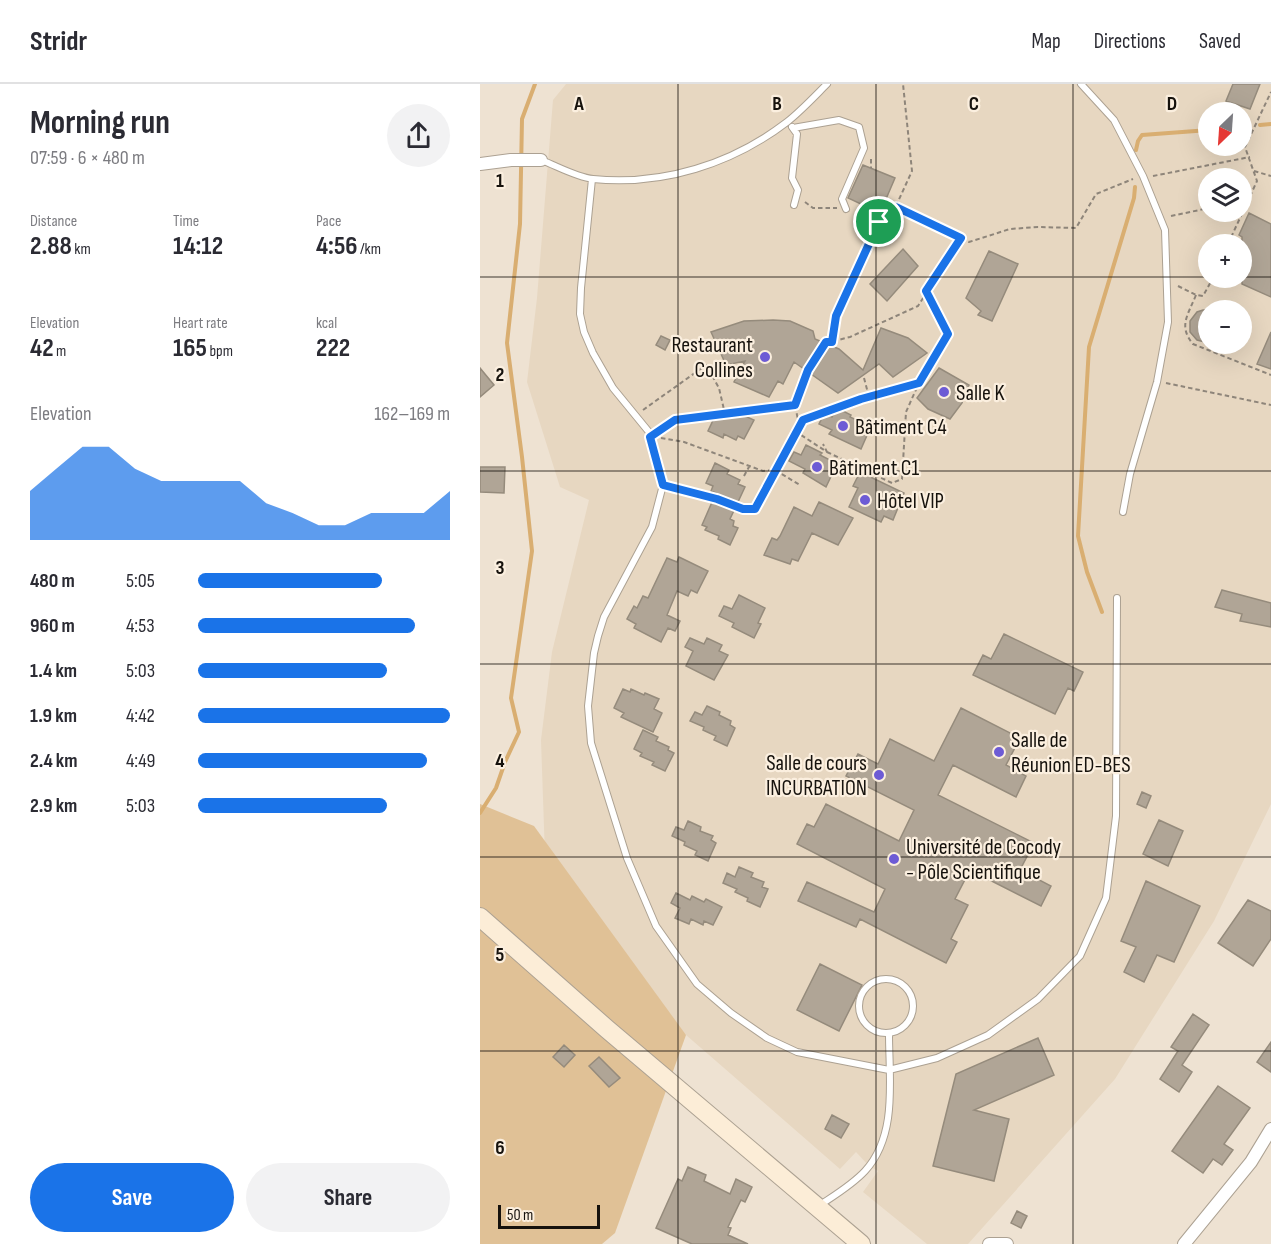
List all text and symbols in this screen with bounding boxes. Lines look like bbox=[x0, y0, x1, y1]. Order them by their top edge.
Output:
text: Stridr bbox=[30, 25, 87, 58]
text: Map bbox=[1031, 29, 1061, 54]
text: Directions bbox=[1094, 29, 1166, 54]
text: Saved bbox=[1199, 29, 1241, 54]
text: A bbox=[573, 92, 584, 116]
text: B bbox=[772, 92, 782, 116]
text: C bbox=[969, 92, 979, 116]
text: D bbox=[1167, 92, 1177, 116]
north arrow bbox=[1198, 102, 1252, 156]
map controls bbox=[1198, 102, 1252, 354]
text: Morning run bbox=[30, 103, 170, 143]
button: share bbox=[387, 104, 450, 167]
text: 07:59 · 6 × 480 m bbox=[30, 146, 145, 170]
button: layers bbox=[1198, 168, 1252, 222]
text: 1 bbox=[496, 169, 504, 193]
pin bbox=[853, 196, 904, 247]
icon: arrive bbox=[862, 205, 895, 238]
text: Distance bbox=[30, 212, 77, 231]
text: Time bbox=[173, 212, 199, 231]
text: Pace bbox=[316, 212, 341, 231]
text: 2.88 bbox=[30, 231, 72, 262]
text: 14:12 bbox=[173, 231, 223, 262]
text: 4:56 bbox=[316, 231, 358, 262]
button: + bbox=[1198, 234, 1252, 288]
text: km bbox=[72, 240, 91, 259]
text: /km bbox=[358, 240, 381, 259]
button: − bbox=[1198, 300, 1252, 354]
text: Elevation bbox=[30, 314, 79, 333]
text: Heart rate bbox=[173, 314, 228, 333]
text: kcal bbox=[316, 314, 337, 333]
place label: Restaurant Collines bbox=[671, 332, 753, 384]
text: 42 bbox=[30, 333, 54, 364]
text: 165 bbox=[173, 333, 207, 364]
text: 222 bbox=[316, 333, 350, 364]
text: m bbox=[54, 342, 66, 361]
text: bpm bbox=[207, 342, 233, 361]
marker: Restaurant Collines bbox=[758, 350, 772, 364]
text: 2 bbox=[496, 363, 504, 387]
place label: Salle K bbox=[956, 380, 1004, 407]
marker: Salle K bbox=[937, 385, 951, 399]
text: Elevation bbox=[30, 402, 92, 426]
text: 162–169 m bbox=[374, 402, 450, 426]
place label: Bâtiment C4 bbox=[855, 414, 947, 441]
marker: Bâtiment C4 bbox=[836, 419, 850, 433]
place label: Bâtiment C1 bbox=[829, 455, 920, 482]
marker: Bâtiment C1 bbox=[810, 460, 824, 474]
place label: Hôtel VIP bbox=[877, 488, 944, 515]
marker: Hôtel VIP bbox=[858, 493, 872, 507]
text: 3 bbox=[496, 556, 505, 580]
text: 480 m bbox=[30, 569, 75, 593]
text: 5:05 bbox=[126, 569, 155, 593]
text: 960 m bbox=[30, 614, 75, 638]
text: 4:53 bbox=[126, 614, 155, 638]
text: 1.4 km bbox=[30, 659, 77, 683]
text: 5:03 bbox=[126, 659, 155, 683]
text: 1.9 km bbox=[30, 704, 77, 728]
text: 4:42 bbox=[126, 704, 155, 728]
place label: Salle de Réunion ED-BES bbox=[1011, 727, 1131, 779]
marker: Salle de Réunion ED-BES bbox=[992, 745, 1006, 759]
text: 2.4 km bbox=[30, 749, 78, 773]
text: 4:49 bbox=[126, 749, 155, 773]
text: 4 bbox=[495, 749, 505, 773]
place label: Salle de cours INCURBATION bbox=[766, 750, 867, 802]
marker: Salle de cours INCURBATION bbox=[872, 768, 886, 782]
text: 2.9 km bbox=[30, 794, 77, 818]
text: 5:03 bbox=[126, 794, 155, 818]
place label: Université de Cocody - Pôle Scientifique bbox=[906, 834, 1062, 886]
marker: Université de Cocody - Pôle Scientifique bbox=[887, 852, 901, 866]
text: 5 bbox=[496, 943, 505, 967]
text: 6 bbox=[495, 1136, 505, 1160]
button: Save bbox=[30, 1163, 234, 1232]
button: Share bbox=[246, 1163, 450, 1232]
scale bar bbox=[498, 1202, 600, 1230]
text: 50 m bbox=[507, 1206, 533, 1225]

